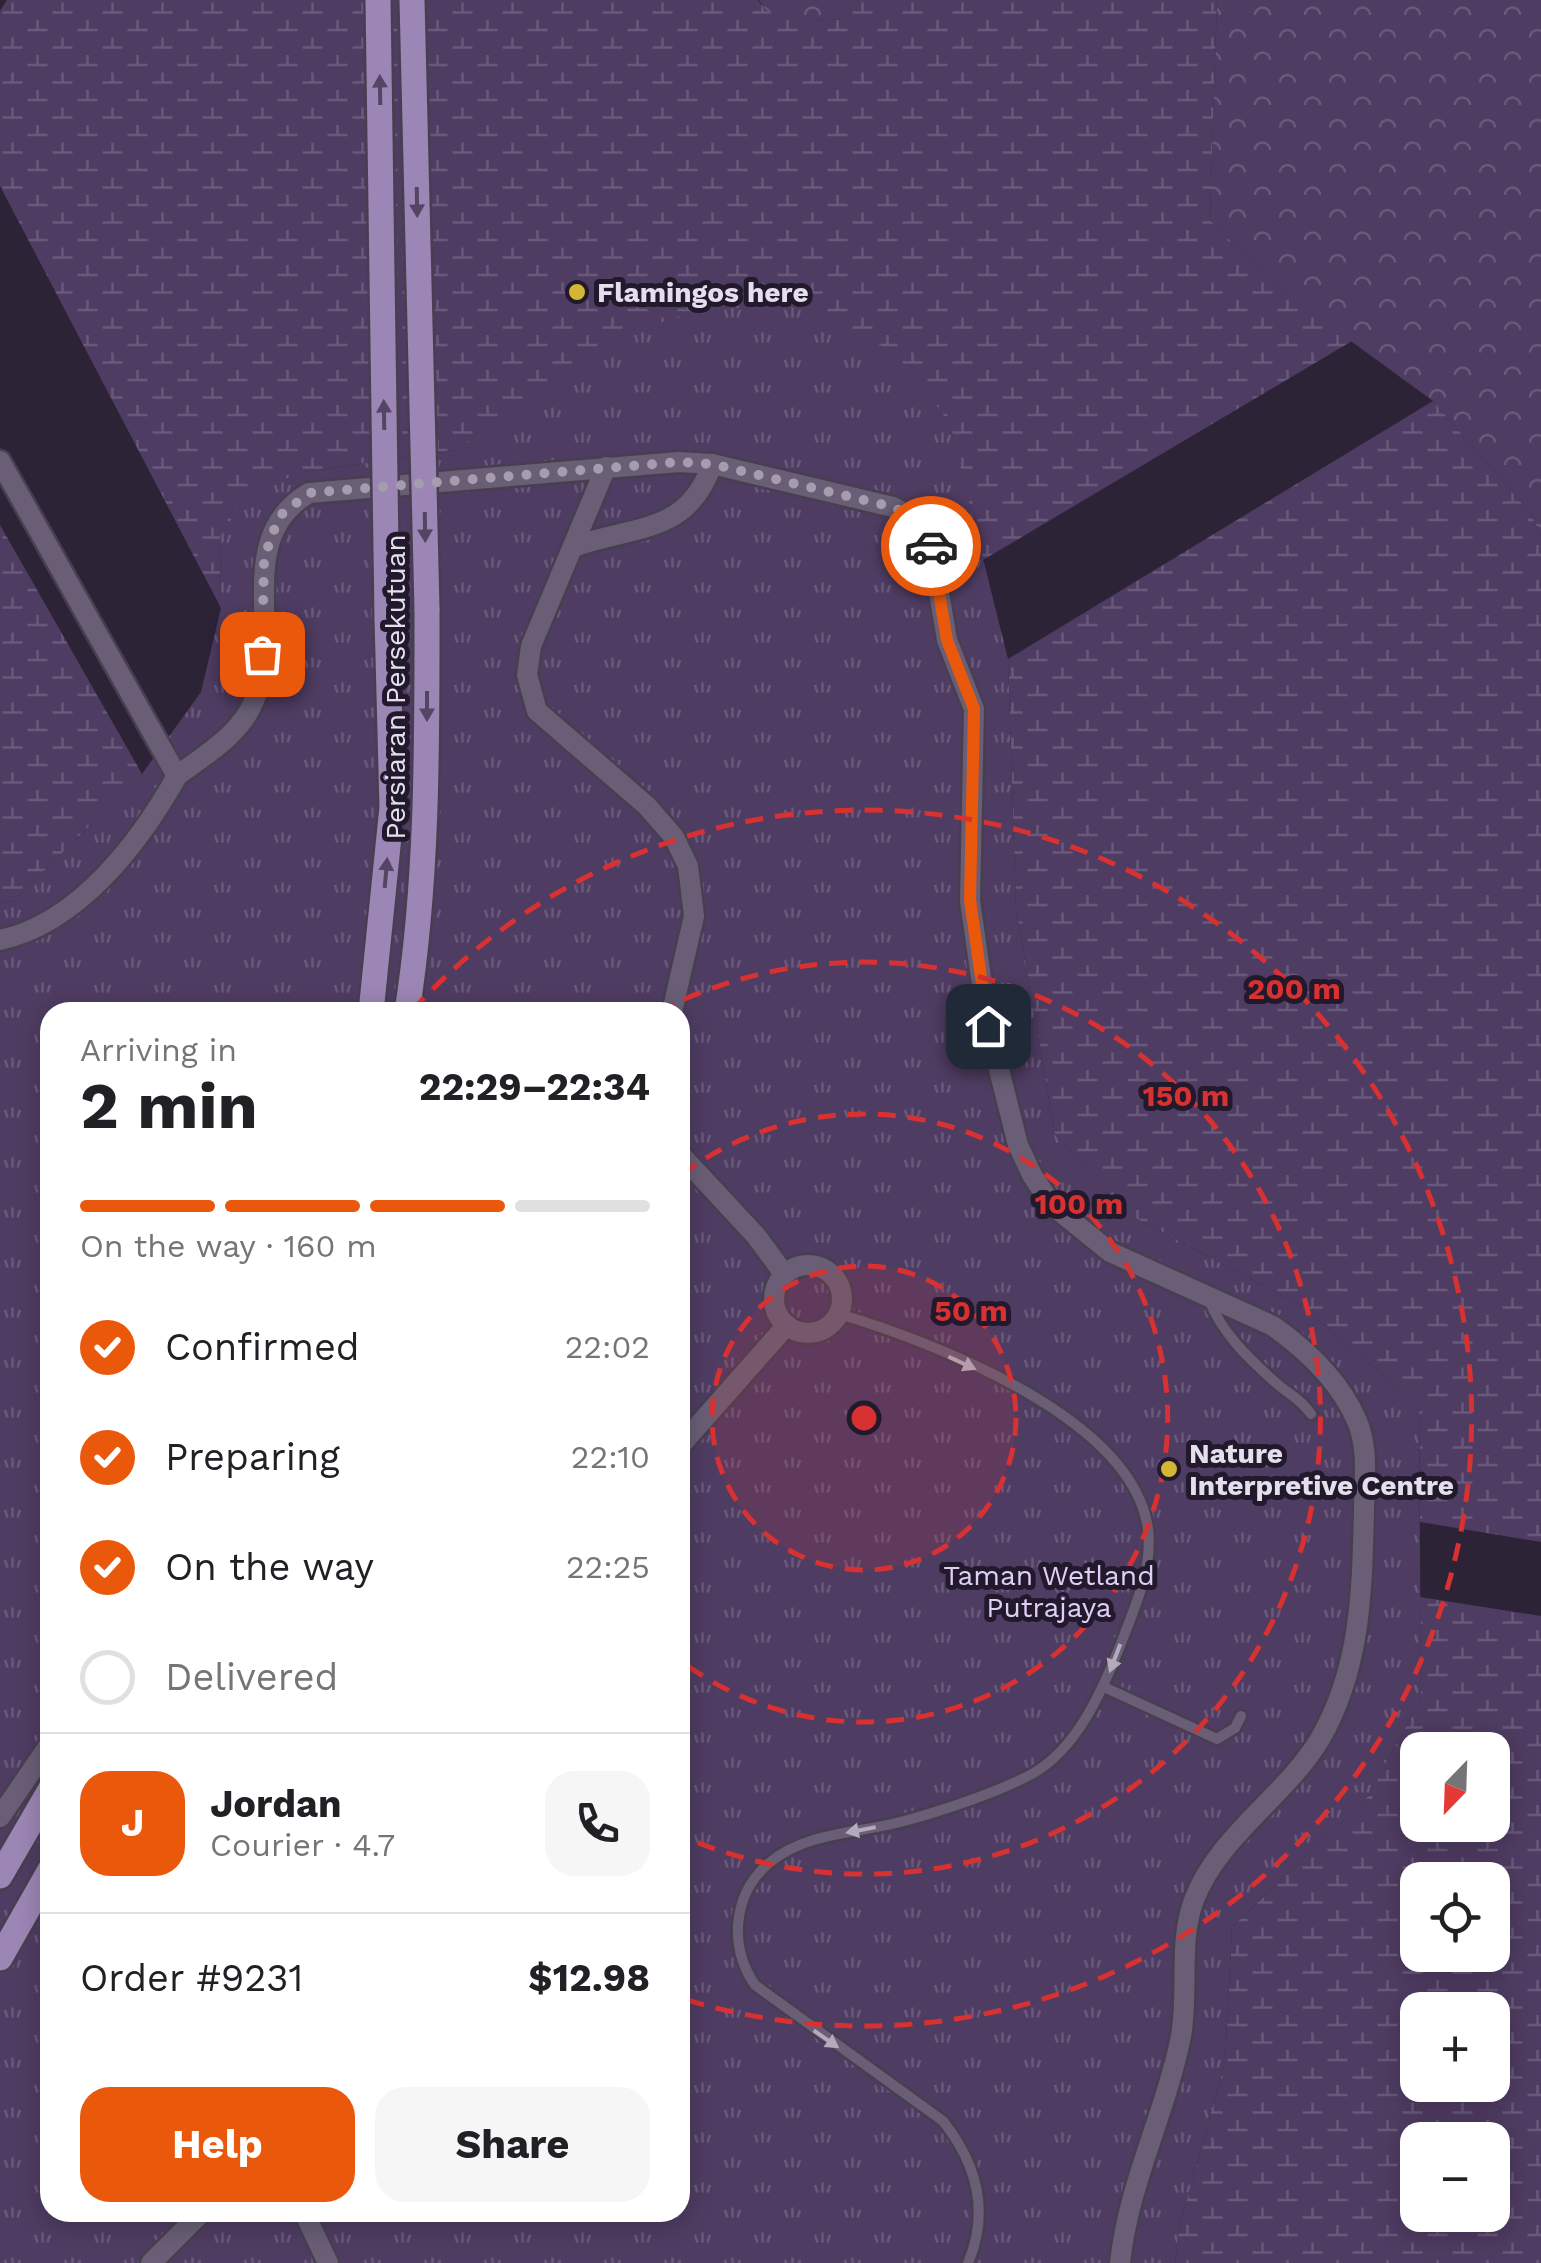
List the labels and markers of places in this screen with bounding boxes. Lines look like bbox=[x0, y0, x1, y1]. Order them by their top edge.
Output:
place label: Flamingos here bbox=[597, 276, 809, 309]
marker: Flamingos here bbox=[566, 281, 588, 303]
pin bbox=[220, 612, 305, 697]
pin bbox=[946, 984, 1031, 1069]
centre of rings bbox=[846, 1400, 882, 1436]
place label: Nature Interpretive Centre bbox=[1189, 1437, 1454, 1502]
marker: Nature Interpretive Centre bbox=[1158, 1458, 1180, 1480]

